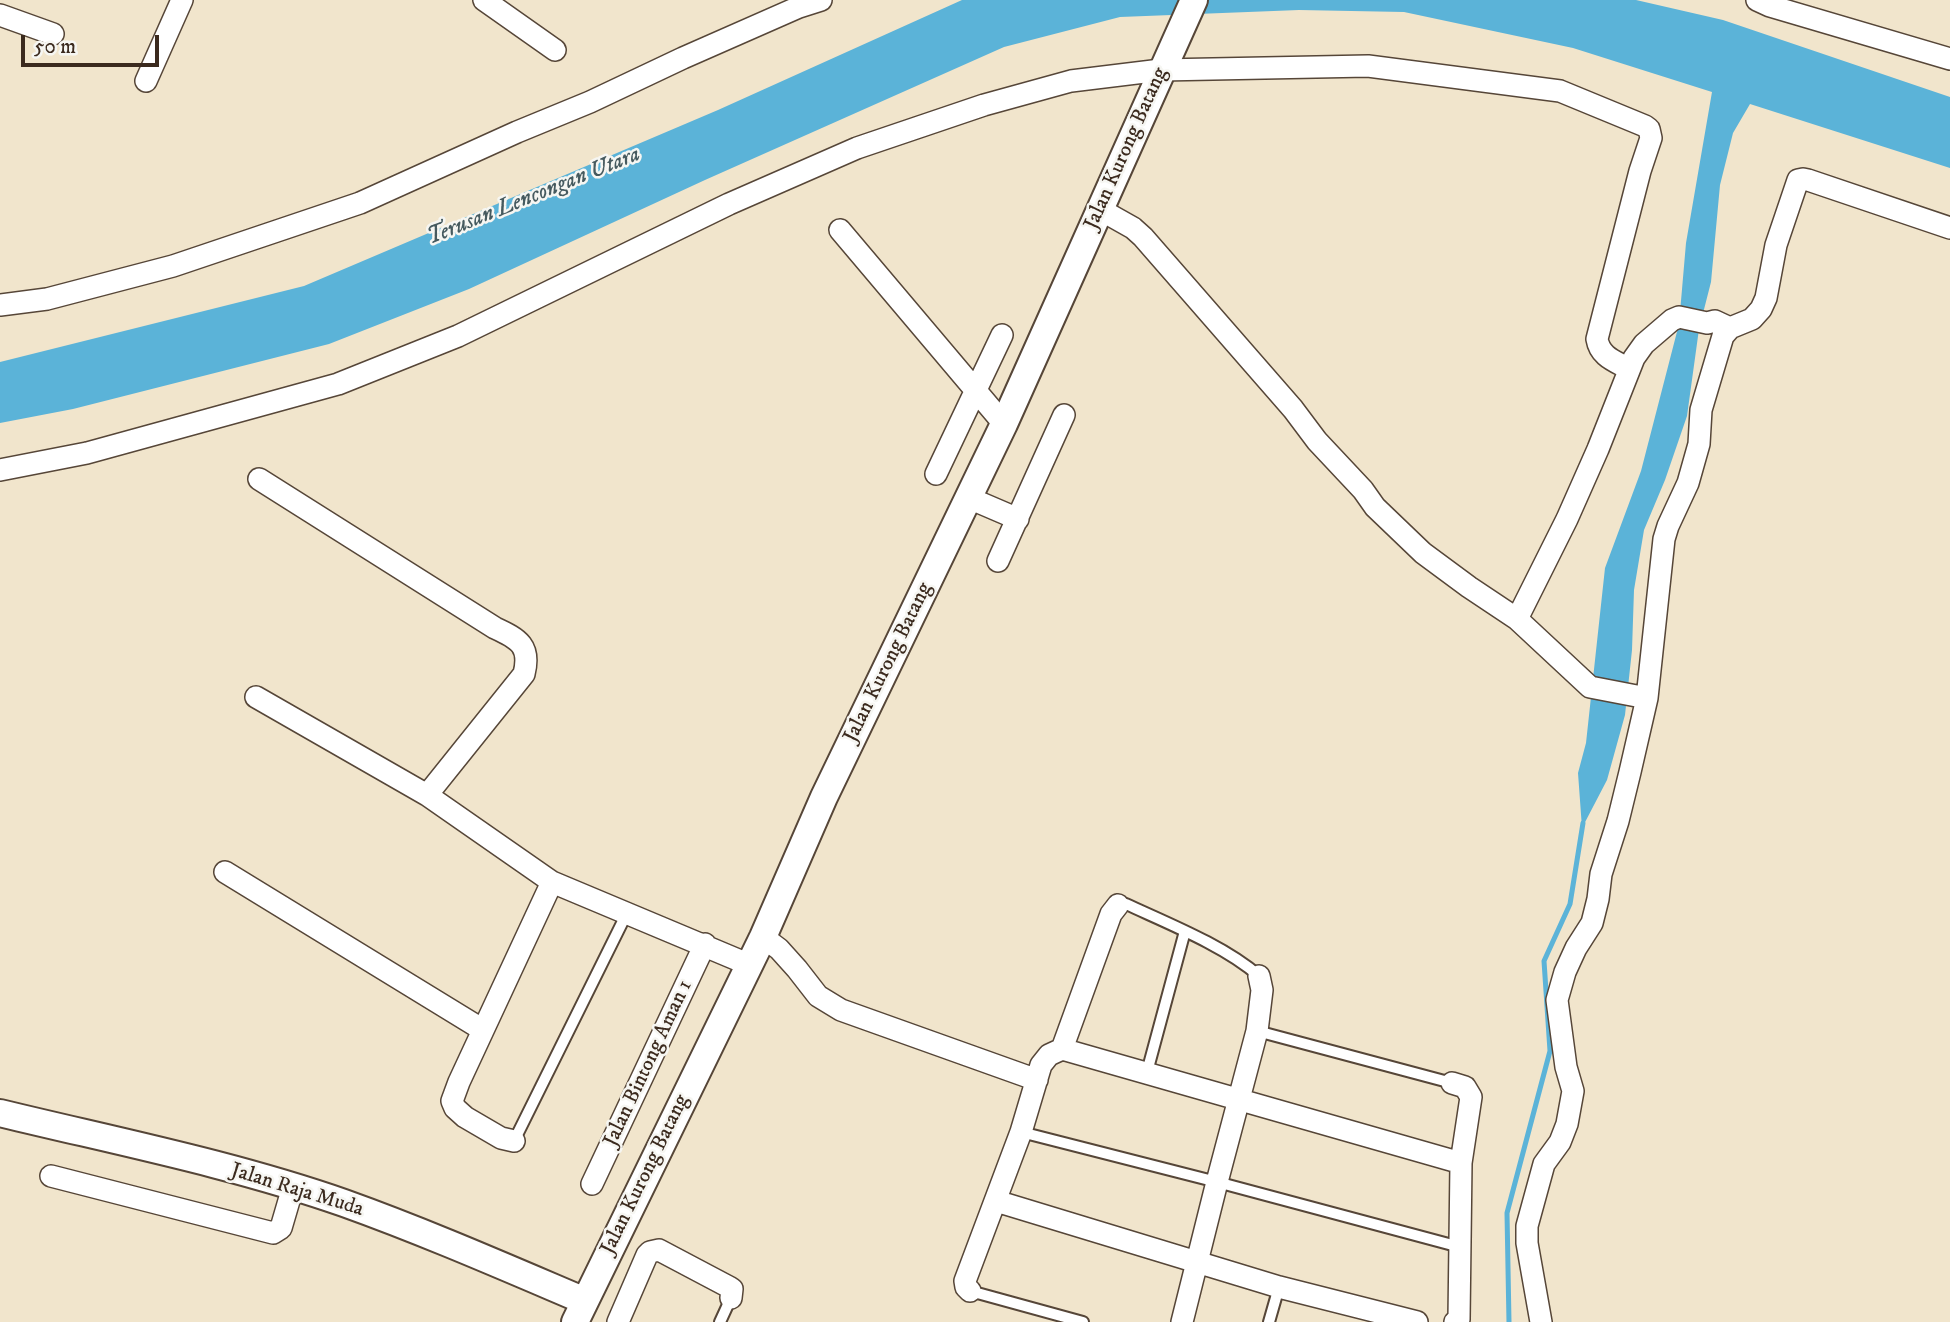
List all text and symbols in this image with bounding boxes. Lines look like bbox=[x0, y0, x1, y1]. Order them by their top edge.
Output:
scale bar bbox=[24, 21, 163, 65]
text: 50 m bbox=[34, 34, 76, 60]
street label: Jalan Kurong Batang bbox=[1080, 64, 1174, 234]
water label: Terusan Lencongan Utara bbox=[423, 142, 645, 252]
street label: Jalan Kurong Batang bbox=[839, 579, 939, 747]
street label: Jalan Bintong Aman 1 bbox=[599, 977, 699, 1151]
street label: Jalan Kurong Batang bbox=[596, 1091, 696, 1259]
street label: Jalan Raja Muda bbox=[228, 1159, 366, 1223]

